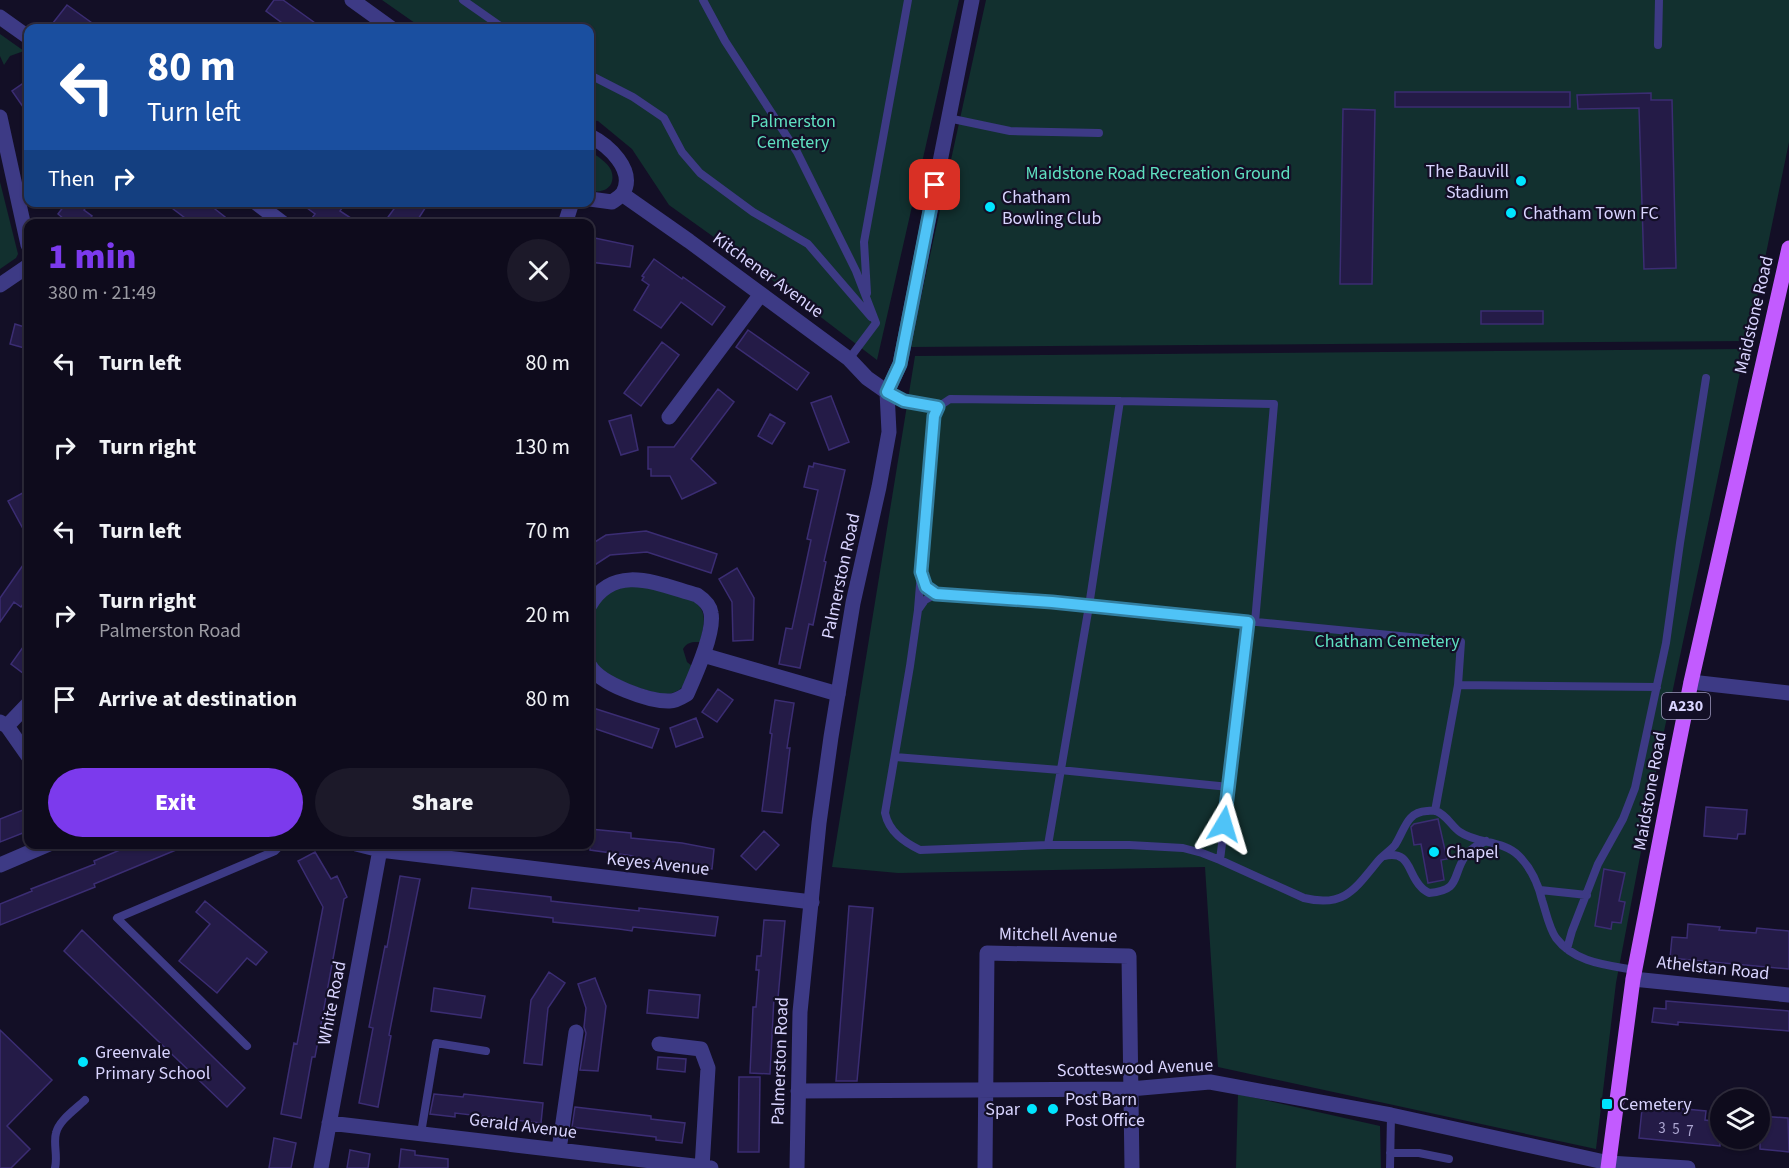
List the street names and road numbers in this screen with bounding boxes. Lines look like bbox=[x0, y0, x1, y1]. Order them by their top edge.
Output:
street label: Kitchener Avenue bbox=[707, 226, 829, 324]
street label: Maidstone Road bbox=[1728, 254, 1780, 376]
street label: Palmerston Road bbox=[815, 511, 867, 641]
road number: A230 bbox=[1662, 693, 1710, 719]
street label: Maidstone Road bbox=[1627, 730, 1673, 852]
street label: Keyes Avenue bbox=[605, 846, 711, 882]
street label: Mitchell Avenue bbox=[999, 921, 1118, 949]
street label: Athelstan Road bbox=[1656, 950, 1770, 986]
street label: White Road bbox=[312, 959, 352, 1047]
street label: Palmerston Road bbox=[765, 997, 795, 1125]
street label: Scotteswood Avenue bbox=[1056, 1053, 1214, 1083]
street label: Gerald Avenue bbox=[468, 1107, 578, 1145]

